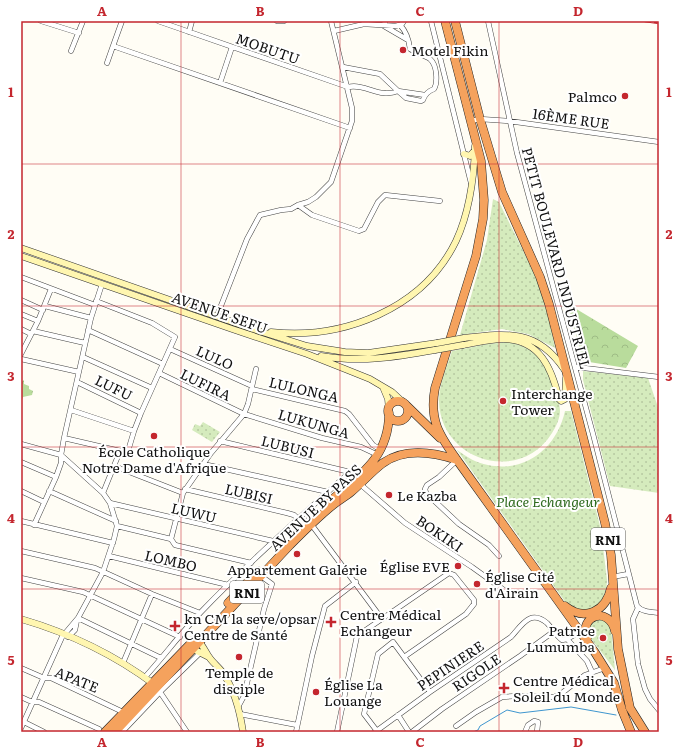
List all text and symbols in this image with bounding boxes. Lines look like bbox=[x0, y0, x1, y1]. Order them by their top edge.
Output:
text: A bbox=[97, 1, 107, 20]
text: B bbox=[256, 1, 265, 20]
text: C bbox=[415, 1, 425, 20]
text: D bbox=[573, 1, 583, 20]
street label: MOBUTU bbox=[233, 28, 303, 68]
place label: Motel Fikin bbox=[411, 40, 489, 60]
marker: Motel Fikin bbox=[398, 45, 408, 55]
text: 1 bbox=[8, 82, 14, 101]
text: 1 bbox=[666, 82, 672, 101]
place label: Palmco bbox=[568, 86, 617, 106]
marker: Palmco bbox=[620, 91, 630, 101]
street label: 16ÈME RUE bbox=[531, 103, 611, 133]
street label: PETIT BOULEVARD INDUSTRIEL bbox=[518, 145, 596, 371]
text: 2 bbox=[8, 224, 15, 243]
text: 2 bbox=[666, 224, 673, 243]
street label: AVENUE SEFU bbox=[169, 286, 271, 338]
street label: LULO bbox=[193, 340, 237, 374]
street label: LUFIRA bbox=[177, 363, 235, 405]
text: 3 bbox=[7, 366, 15, 385]
text: 3 bbox=[665, 366, 673, 385]
street label: LUFU bbox=[92, 369, 136, 405]
street label: LULONGA bbox=[267, 371, 342, 407]
place label: Interchange Tower bbox=[511, 383, 592, 419]
marker: Interchange Tower bbox=[498, 396, 508, 406]
street label: LUKUNGA bbox=[276, 403, 353, 443]
street label: LUBUSI bbox=[259, 430, 317, 462]
marker: École Catholique Notre Dame d'Afrique bbox=[149, 431, 159, 441]
place label: École Catholique Notre Dame d'Afrique bbox=[82, 441, 226, 477]
street label: AVENUE BY PASS bbox=[265, 459, 365, 555]
street label: LUBISI bbox=[223, 478, 275, 508]
place label: Le Kazba bbox=[397, 485, 457, 505]
marker: Le Kazba bbox=[384, 490, 394, 500]
park label: Place Echangeur bbox=[496, 491, 601, 511]
street label: LUWU bbox=[169, 497, 219, 527]
text: 4 bbox=[7, 508, 15, 527]
text: 4 bbox=[665, 508, 673, 527]
street label: BOKIKI bbox=[413, 510, 467, 556]
road number: RN1 bbox=[591, 528, 625, 550]
street label: LOMBO bbox=[143, 544, 199, 576]
marker: Appartement Galérie bbox=[292, 549, 302, 559]
place label: Église EVE bbox=[380, 556, 450, 576]
place label: Appartement Galérie bbox=[227, 559, 367, 579]
marker: Église EVE bbox=[453, 561, 463, 571]
place label: Église Cité d'Airain bbox=[485, 566, 554, 602]
marker: Église Cité d'Airain bbox=[472, 579, 482, 589]
road number: RN1 bbox=[230, 581, 264, 603]
place label: Centre Médical Echangeur bbox=[340, 604, 441, 640]
place label: kn CM la seve/opsar Centre de Santé bbox=[184, 608, 317, 644]
marker: Centre Médical Echangeur bbox=[325, 616, 337, 628]
marker: kn CM la seve/opsar Centre de Santé bbox=[169, 620, 181, 632]
place label: Patrice Lumumba bbox=[526, 620, 595, 656]
marker: Patrice Lumumba bbox=[598, 633, 608, 643]
street label: PEPINIERE bbox=[413, 635, 488, 695]
street label: RIGOLE bbox=[448, 648, 504, 696]
text: 5 bbox=[7, 650, 15, 669]
text: 5 bbox=[665, 650, 673, 669]
marker: Temple de disciple bbox=[234, 652, 244, 662]
street label: APATE bbox=[52, 661, 102, 697]
place label: Temple de disciple bbox=[205, 662, 273, 698]
place label: Centre Médical Soleil du Monde bbox=[513, 670, 620, 706]
place label: Église La Louange bbox=[324, 674, 383, 710]
marker: Centre Médical Soleil du Monde bbox=[498, 682, 510, 694]
marker: Église La Louange bbox=[311, 687, 321, 697]
text: A bbox=[97, 732, 107, 751]
text: B bbox=[256, 732, 265, 751]
text: C bbox=[415, 732, 425, 751]
text: D bbox=[573, 732, 583, 751]

